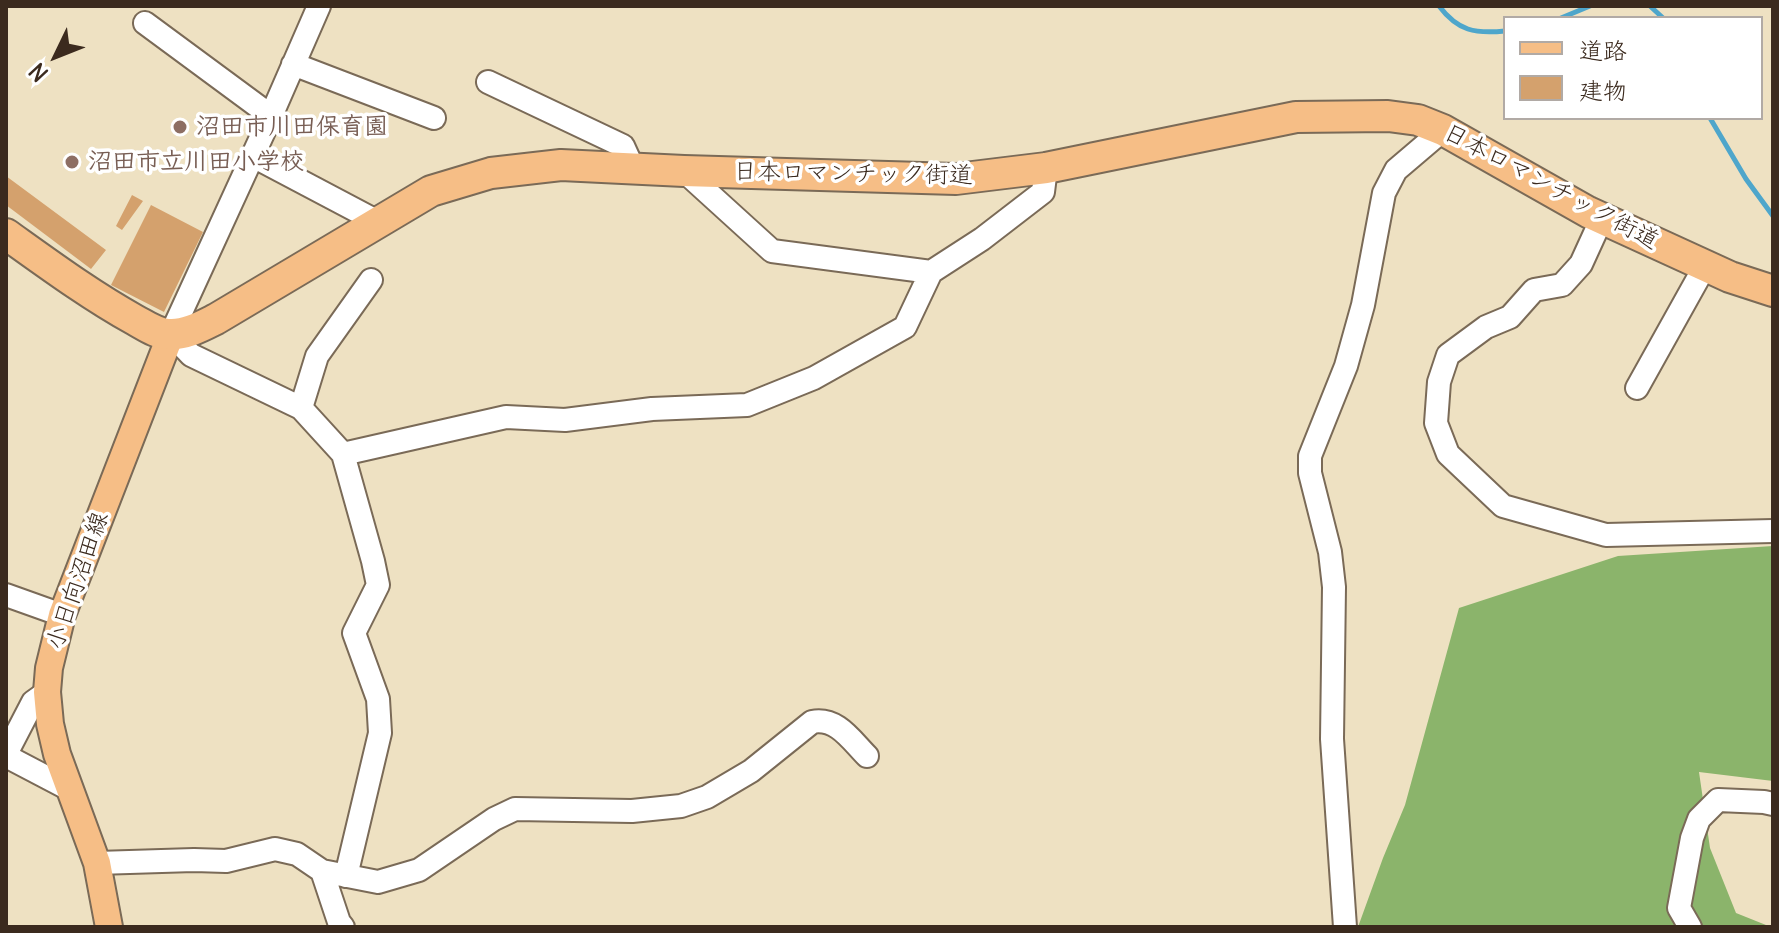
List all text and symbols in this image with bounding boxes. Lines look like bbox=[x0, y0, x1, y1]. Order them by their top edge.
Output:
north arrow bbox=[16, 16, 96, 96]
legend bbox=[1503, 16, 1763, 120]
text: 道路 bbox=[1579, 35, 1627, 65]
text: N bbox=[23, 57, 54, 87]
text: 建物 bbox=[1579, 75, 1627, 105]
place label: 沼田市川田保育園 bbox=[196, 113, 388, 141]
marker: 沼田市川田保育園 bbox=[171, 118, 189, 136]
street label: 日本ロマンチック街道 bbox=[1438, 118, 1664, 256]
place label: 沼田市立川田小学校 bbox=[88, 148, 304, 176]
marker: 沼田市立川田小学校 bbox=[63, 153, 81, 171]
street label: 日本ロマンチック街道 bbox=[733, 158, 973, 190]
street label: 小日向沼田線 bbox=[41, 508, 115, 654]

